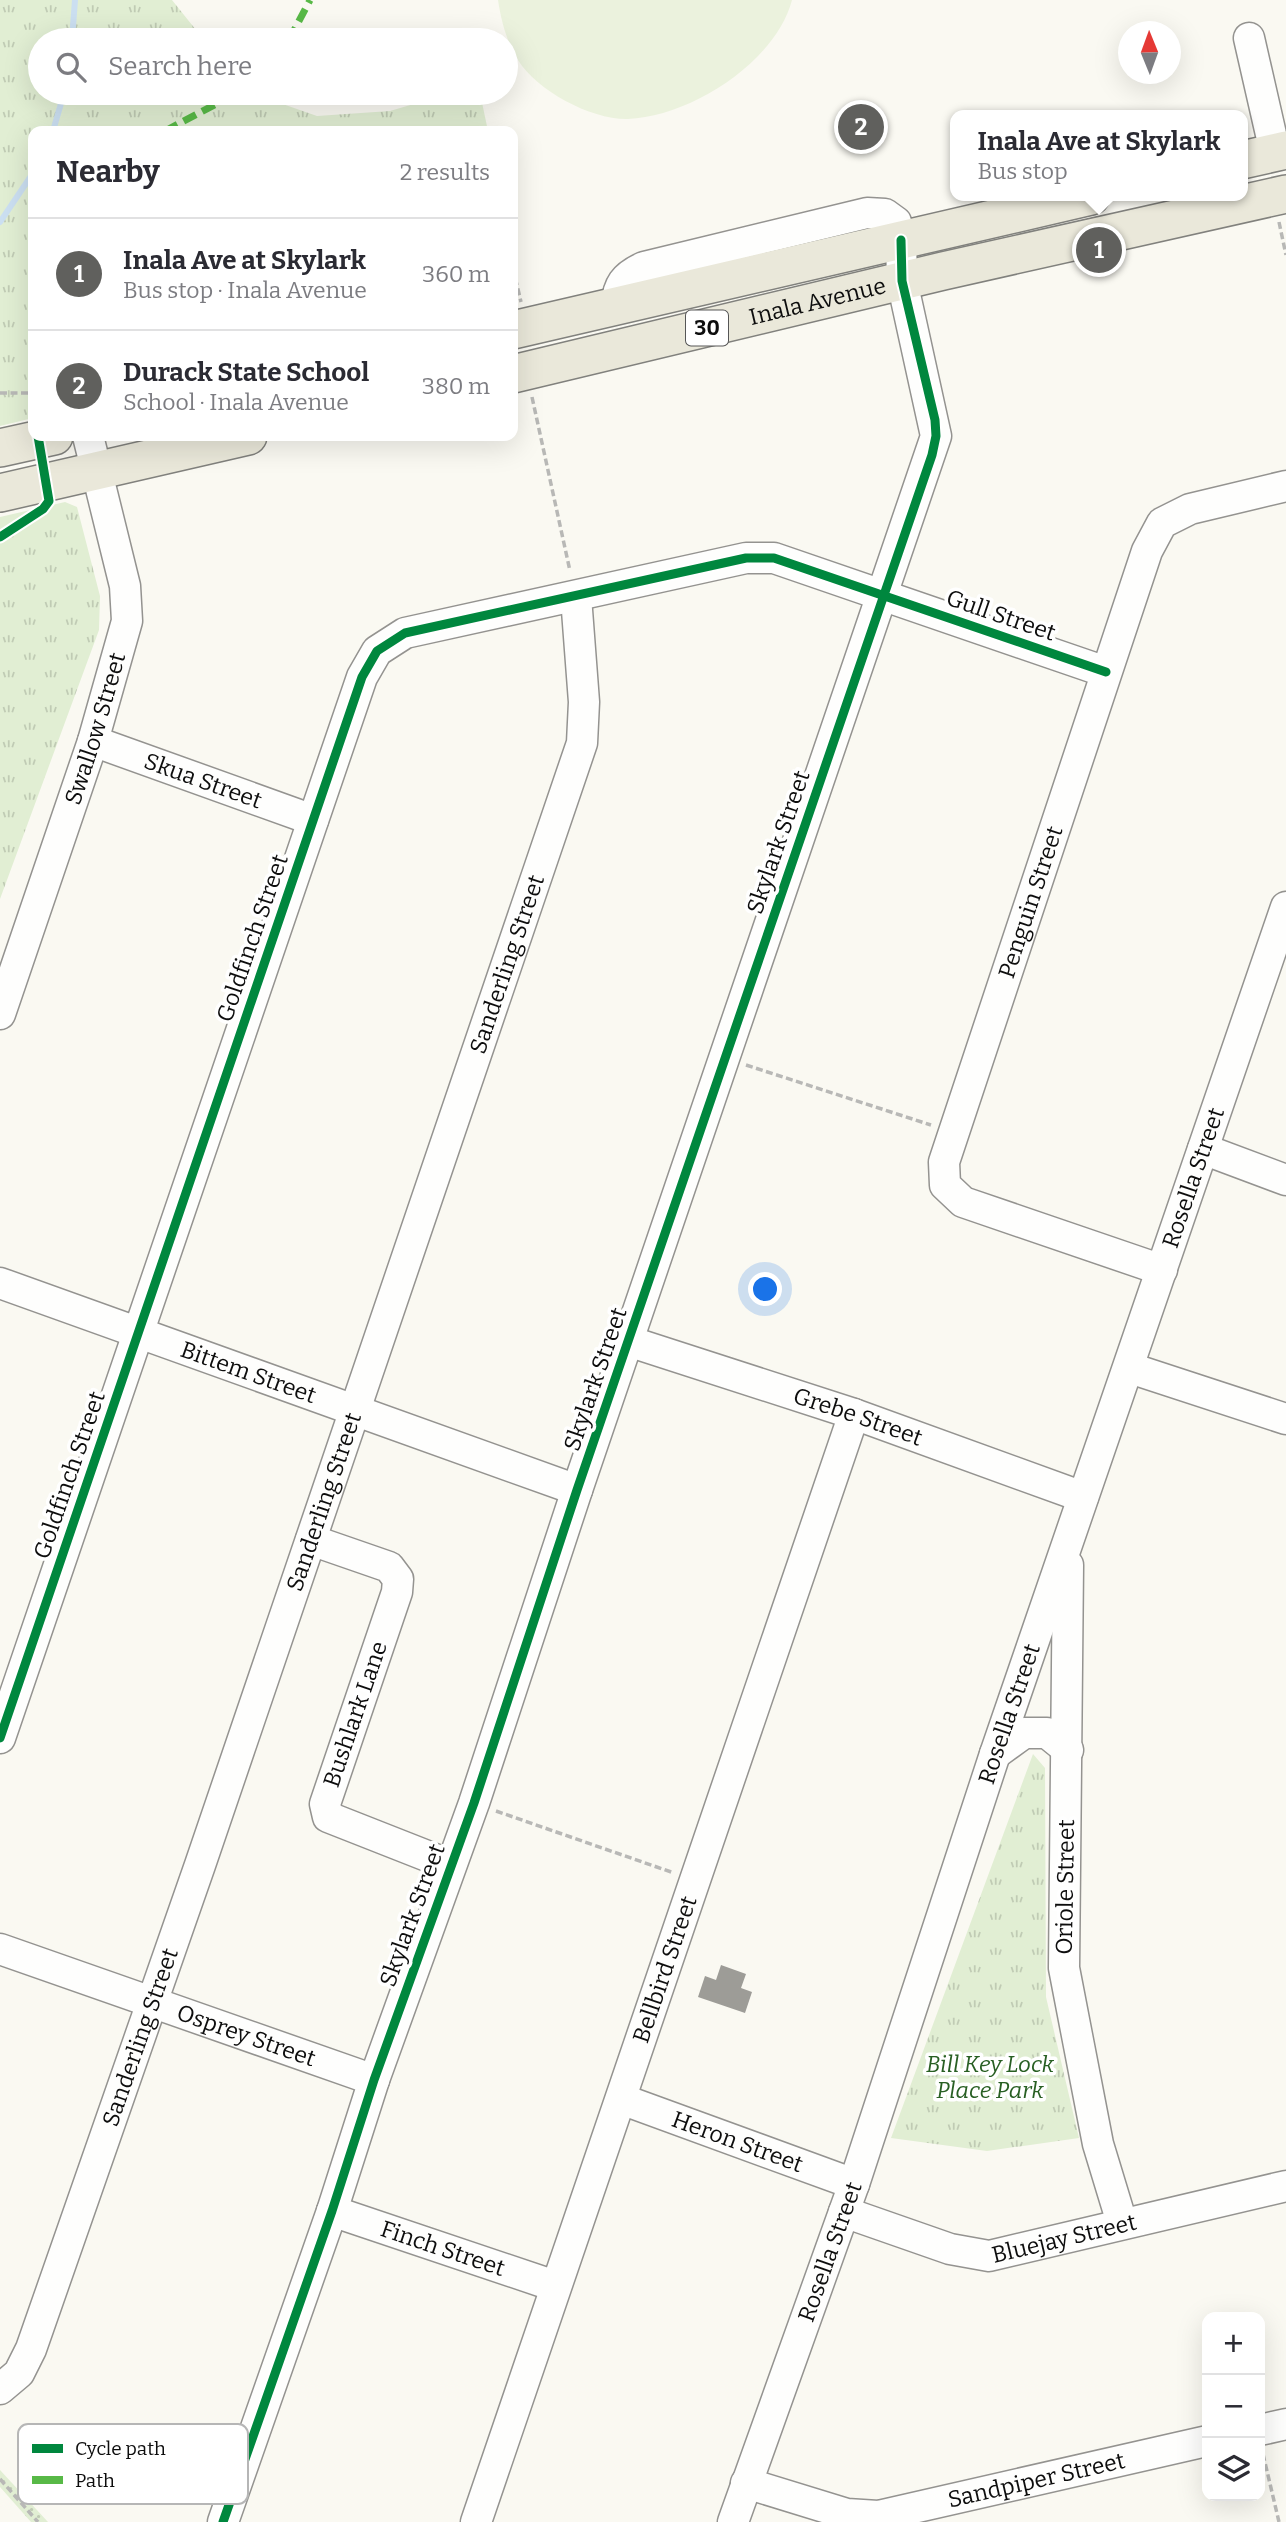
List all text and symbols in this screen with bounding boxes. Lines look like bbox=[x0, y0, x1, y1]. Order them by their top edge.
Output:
north arrow bbox=[1118, 21, 1181, 84]
search box bbox=[28, 28, 518, 105]
icon: search bbox=[52, 48, 90, 86]
text: Search here bbox=[108, 51, 252, 82]
pin: 2 bbox=[838, 101, 884, 153]
popup bbox=[950, 110, 1248, 201]
text: Inala Ave at Skylark bbox=[978, 126, 1220, 157]
text: Nearby bbox=[56, 154, 160, 190]
text: Bus stop bbox=[978, 157, 1068, 185]
text: 2 results bbox=[400, 158, 490, 186]
pin: 1 bbox=[1076, 224, 1122, 276]
text: Inala Ave at Skylark bbox=[123, 245, 366, 276]
text: 1 bbox=[74, 260, 84, 288]
text: 360 m bbox=[422, 260, 490, 288]
street label: Inala Avenue bbox=[746, 271, 889, 331]
text: Bus stop · Inala Avenue bbox=[123, 276, 367, 304]
road number: 30 bbox=[686, 310, 728, 346]
text: Durack State School bbox=[123, 357, 369, 388]
text: 2 bbox=[73, 372, 85, 400]
text: 380 m bbox=[422, 372, 490, 400]
text: School · Inala Avenue bbox=[123, 388, 349, 416]
street label: Gull Street bbox=[943, 583, 1059, 647]
street label: Swallow Street bbox=[58, 649, 131, 808]
street label: Skua Street bbox=[141, 747, 266, 815]
street label: Skylark Street bbox=[740, 767, 816, 917]
street label: Penguin Street bbox=[992, 822, 1069, 982]
street label: Goldfinch Street bbox=[210, 851, 294, 1025]
street label: Sanderling Street bbox=[463, 871, 550, 1057]
street label: Rosella Street bbox=[1156, 1104, 1230, 1251]
your location bbox=[748, 1272, 782, 1306]
street label: Skylark Street bbox=[557, 1304, 633, 1454]
street label: Bittem Street bbox=[177, 1335, 320, 1409]
street label: Grebe Street bbox=[790, 1381, 926, 1452]
street label: Goldfinch Street bbox=[27, 1388, 111, 1562]
street label: Sanderling Street bbox=[280, 1409, 367, 1595]
street label: Bushlark Lane bbox=[317, 1637, 393, 1791]
street label: Rosella Street bbox=[972, 1640, 1046, 1788]
street label: Oriole Street bbox=[1050, 1819, 1080, 1955]
street label: Skylark Street bbox=[373, 1840, 451, 1990]
street label: Bellbird Street bbox=[627, 1892, 703, 2046]
street label: Sanderling Street bbox=[96, 1944, 184, 2130]
street label: Osprey Street bbox=[173, 1998, 319, 2072]
park label: Bill Key Lock Place Park bbox=[926, 2050, 1055, 2104]
street label: Heron Street bbox=[668, 2105, 807, 2178]
street label: Rosella Street bbox=[792, 2178, 868, 2326]
street label: Bluejay Street bbox=[989, 2208, 1139, 2269]
street label: Finch Street bbox=[377, 2214, 509, 2282]
map controls bbox=[1202, 2312, 1265, 2501]
button: + bbox=[1202, 2312, 1265, 2375]
button: − bbox=[1202, 2375, 1265, 2438]
legend bbox=[18, 2424, 248, 2504]
text: Cycle path bbox=[75, 2437, 166, 2460]
button: layers bbox=[1202, 2438, 1265, 2501]
street label: Sandpiper Street bbox=[945, 2446, 1127, 2514]
text: Path bbox=[75, 2469, 115, 2492]

